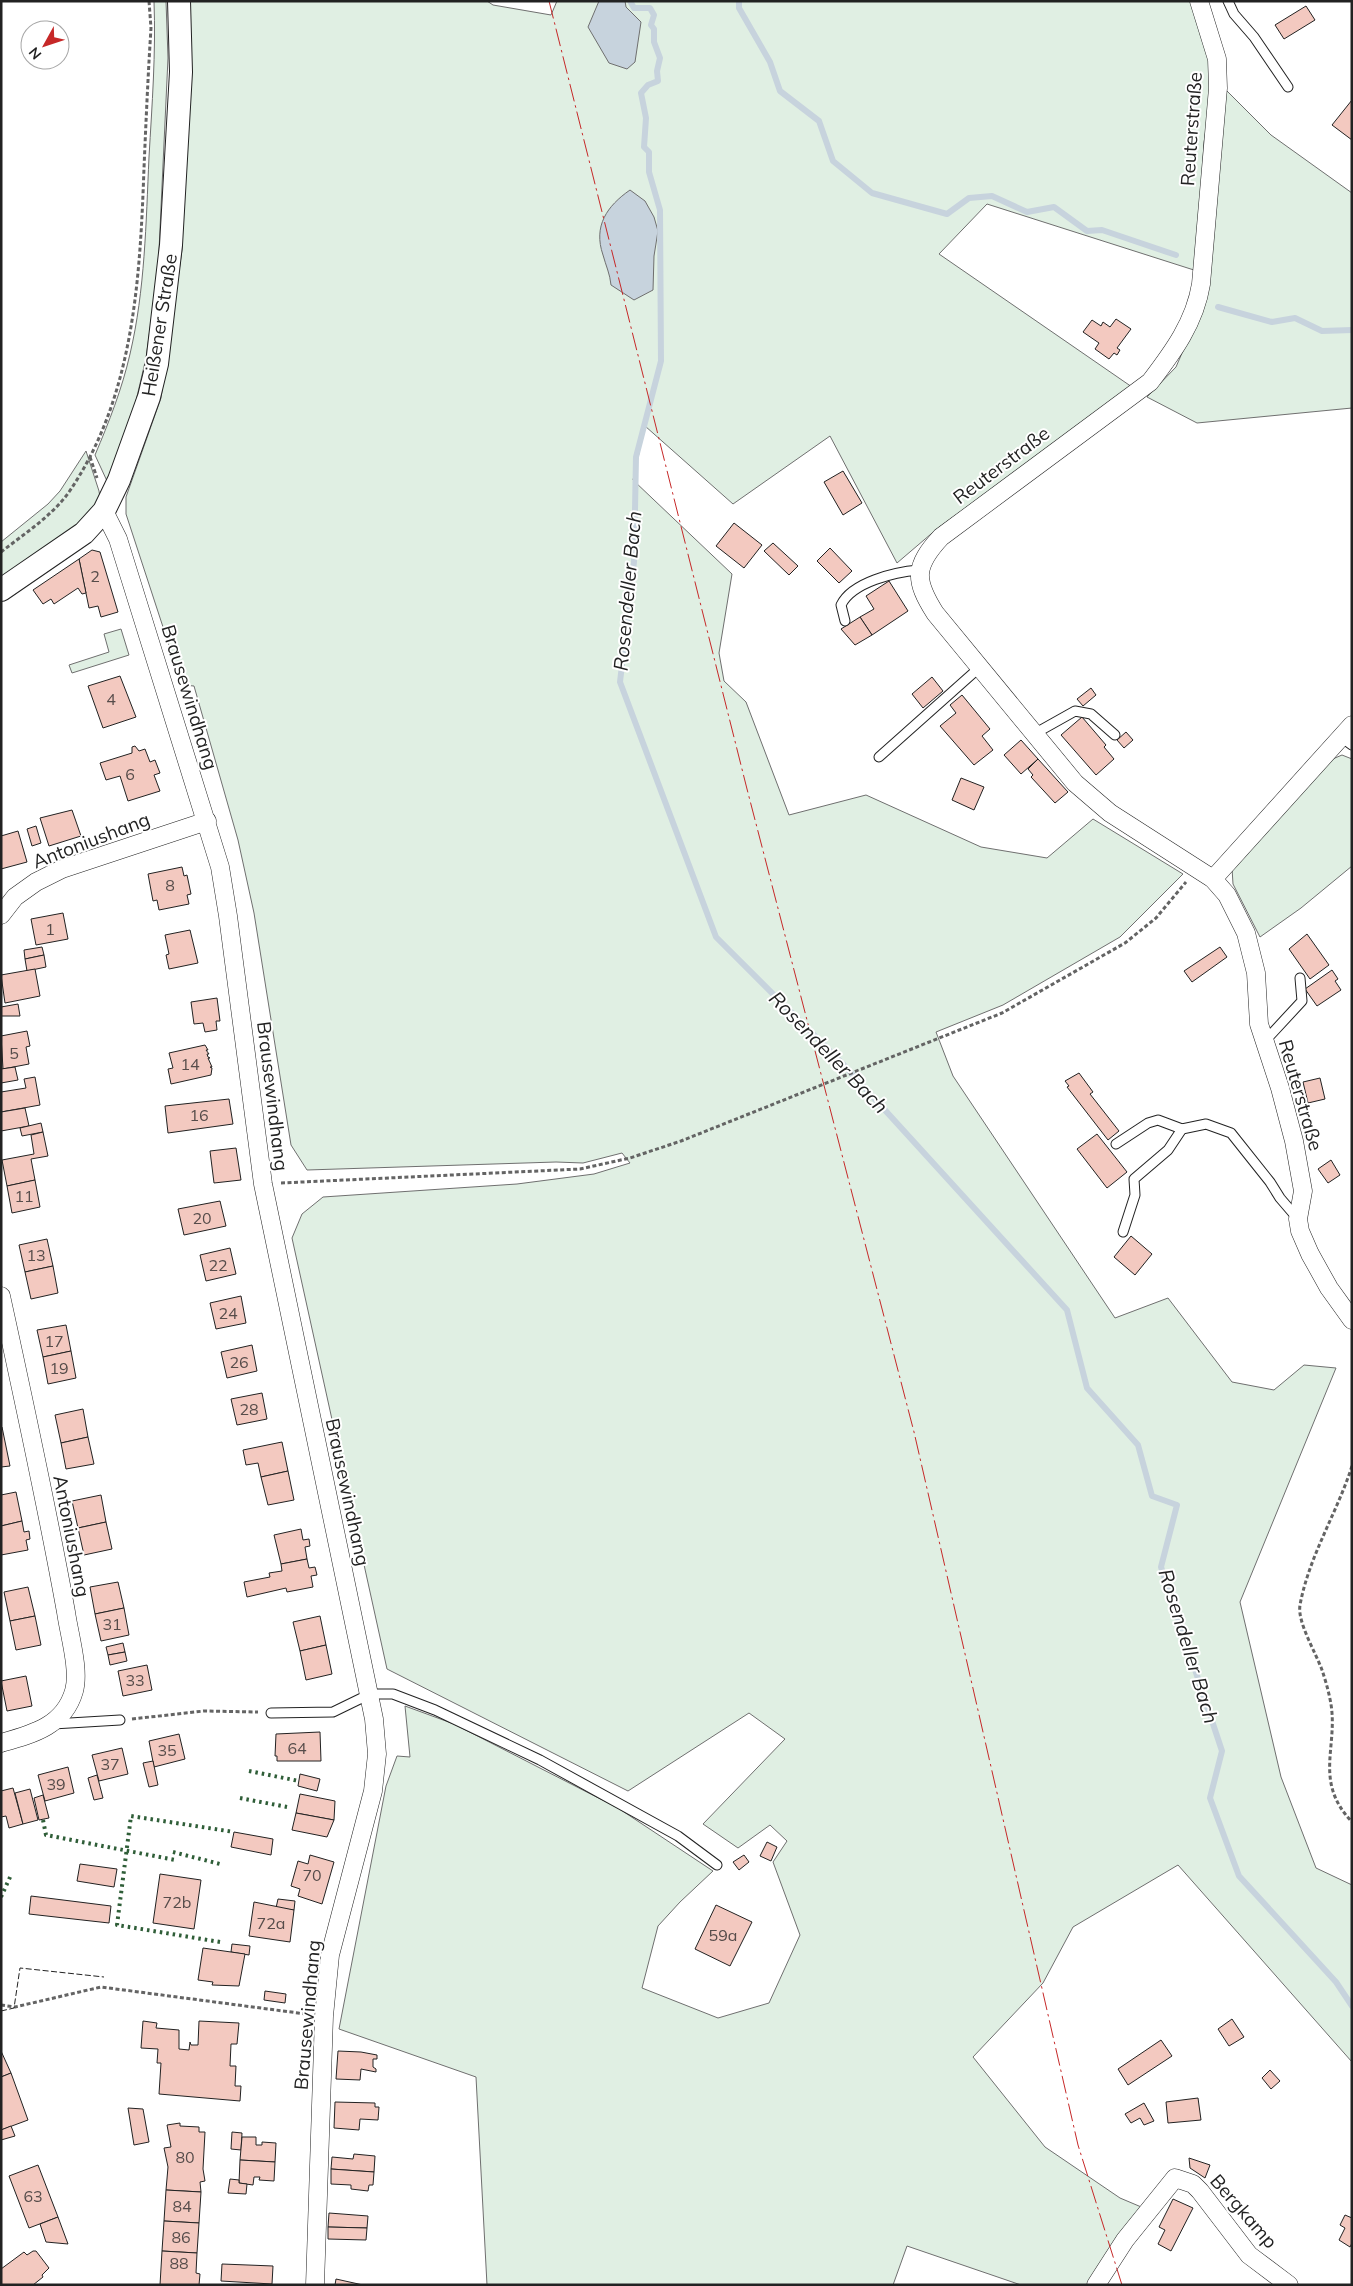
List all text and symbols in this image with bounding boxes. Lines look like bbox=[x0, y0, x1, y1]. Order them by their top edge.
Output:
north arrow bbox=[20, 20, 70, 70]
text: N bbox=[25, 44, 45, 63]
street label: Reuterstraße bbox=[1175, 71, 1207, 187]
street label: Heißener Straße bbox=[136, 252, 182, 398]
street label: Reuterstraße bbox=[948, 421, 1054, 509]
water label: Rosendeller Bach bbox=[608, 510, 646, 672]
house number: 2 bbox=[90, 566, 100, 586]
street label: Brausewindhang bbox=[157, 622, 223, 772]
house number: 4 bbox=[106, 689, 116, 709]
house number: 6 bbox=[125, 764, 135, 784]
street label: Antoniushang bbox=[29, 807, 153, 873]
house number: 8 bbox=[165, 875, 175, 895]
house number: 1 bbox=[45, 919, 55, 939]
water label: Rosendeller Bach bbox=[764, 986, 894, 1118]
street label: Brausewindhang bbox=[252, 1020, 294, 1172]
street label: Reuterstraße bbox=[1274, 1037, 1328, 1153]
house number: 5 bbox=[9, 1043, 19, 1063]
house number: 14 bbox=[180, 1054, 200, 1074]
house number: 16 bbox=[189, 1105, 209, 1125]
house number: 11 bbox=[14, 1186, 34, 1206]
house number: 20 bbox=[192, 1208, 212, 1228]
house number: 13 bbox=[26, 1245, 46, 1265]
house number: 22 bbox=[208, 1255, 228, 1275]
house number: 24 bbox=[218, 1303, 238, 1323]
house number: 17 bbox=[44, 1331, 64, 1351]
house number: 26 bbox=[229, 1352, 249, 1372]
house number: 19 bbox=[49, 1358, 69, 1378]
house number: 28 bbox=[239, 1399, 259, 1419]
street label: Brausewindhang bbox=[321, 1416, 375, 1568]
street label: Antoniushang bbox=[48, 1473, 96, 1599]
water label: Rosendeller Bach bbox=[1154, 1566, 1224, 1726]
house number: 31 bbox=[102, 1614, 122, 1634]
house number: 33 bbox=[125, 1670, 145, 1690]
house number: 64 bbox=[287, 1738, 307, 1758]
house number: 35 bbox=[157, 1740, 177, 1760]
house number: 37 bbox=[100, 1754, 120, 1774]
house number: 39 bbox=[46, 1774, 66, 1794]
house number: 70 bbox=[302, 1865, 322, 1885]
house number: 72b bbox=[163, 1892, 191, 1912]
house number: 72a bbox=[257, 1913, 285, 1933]
house number: 59a bbox=[709, 1925, 737, 1945]
street label: Brausewindhang bbox=[288, 1939, 326, 2091]
house number: 80 bbox=[175, 2147, 195, 2167]
street label: Bergkamp bbox=[1205, 2169, 1283, 2253]
house number: 63 bbox=[23, 2186, 43, 2206]
house number: 84 bbox=[172, 2196, 192, 2216]
house number: 86 bbox=[171, 2227, 191, 2247]
house number: 88 bbox=[169, 2253, 189, 2273]

